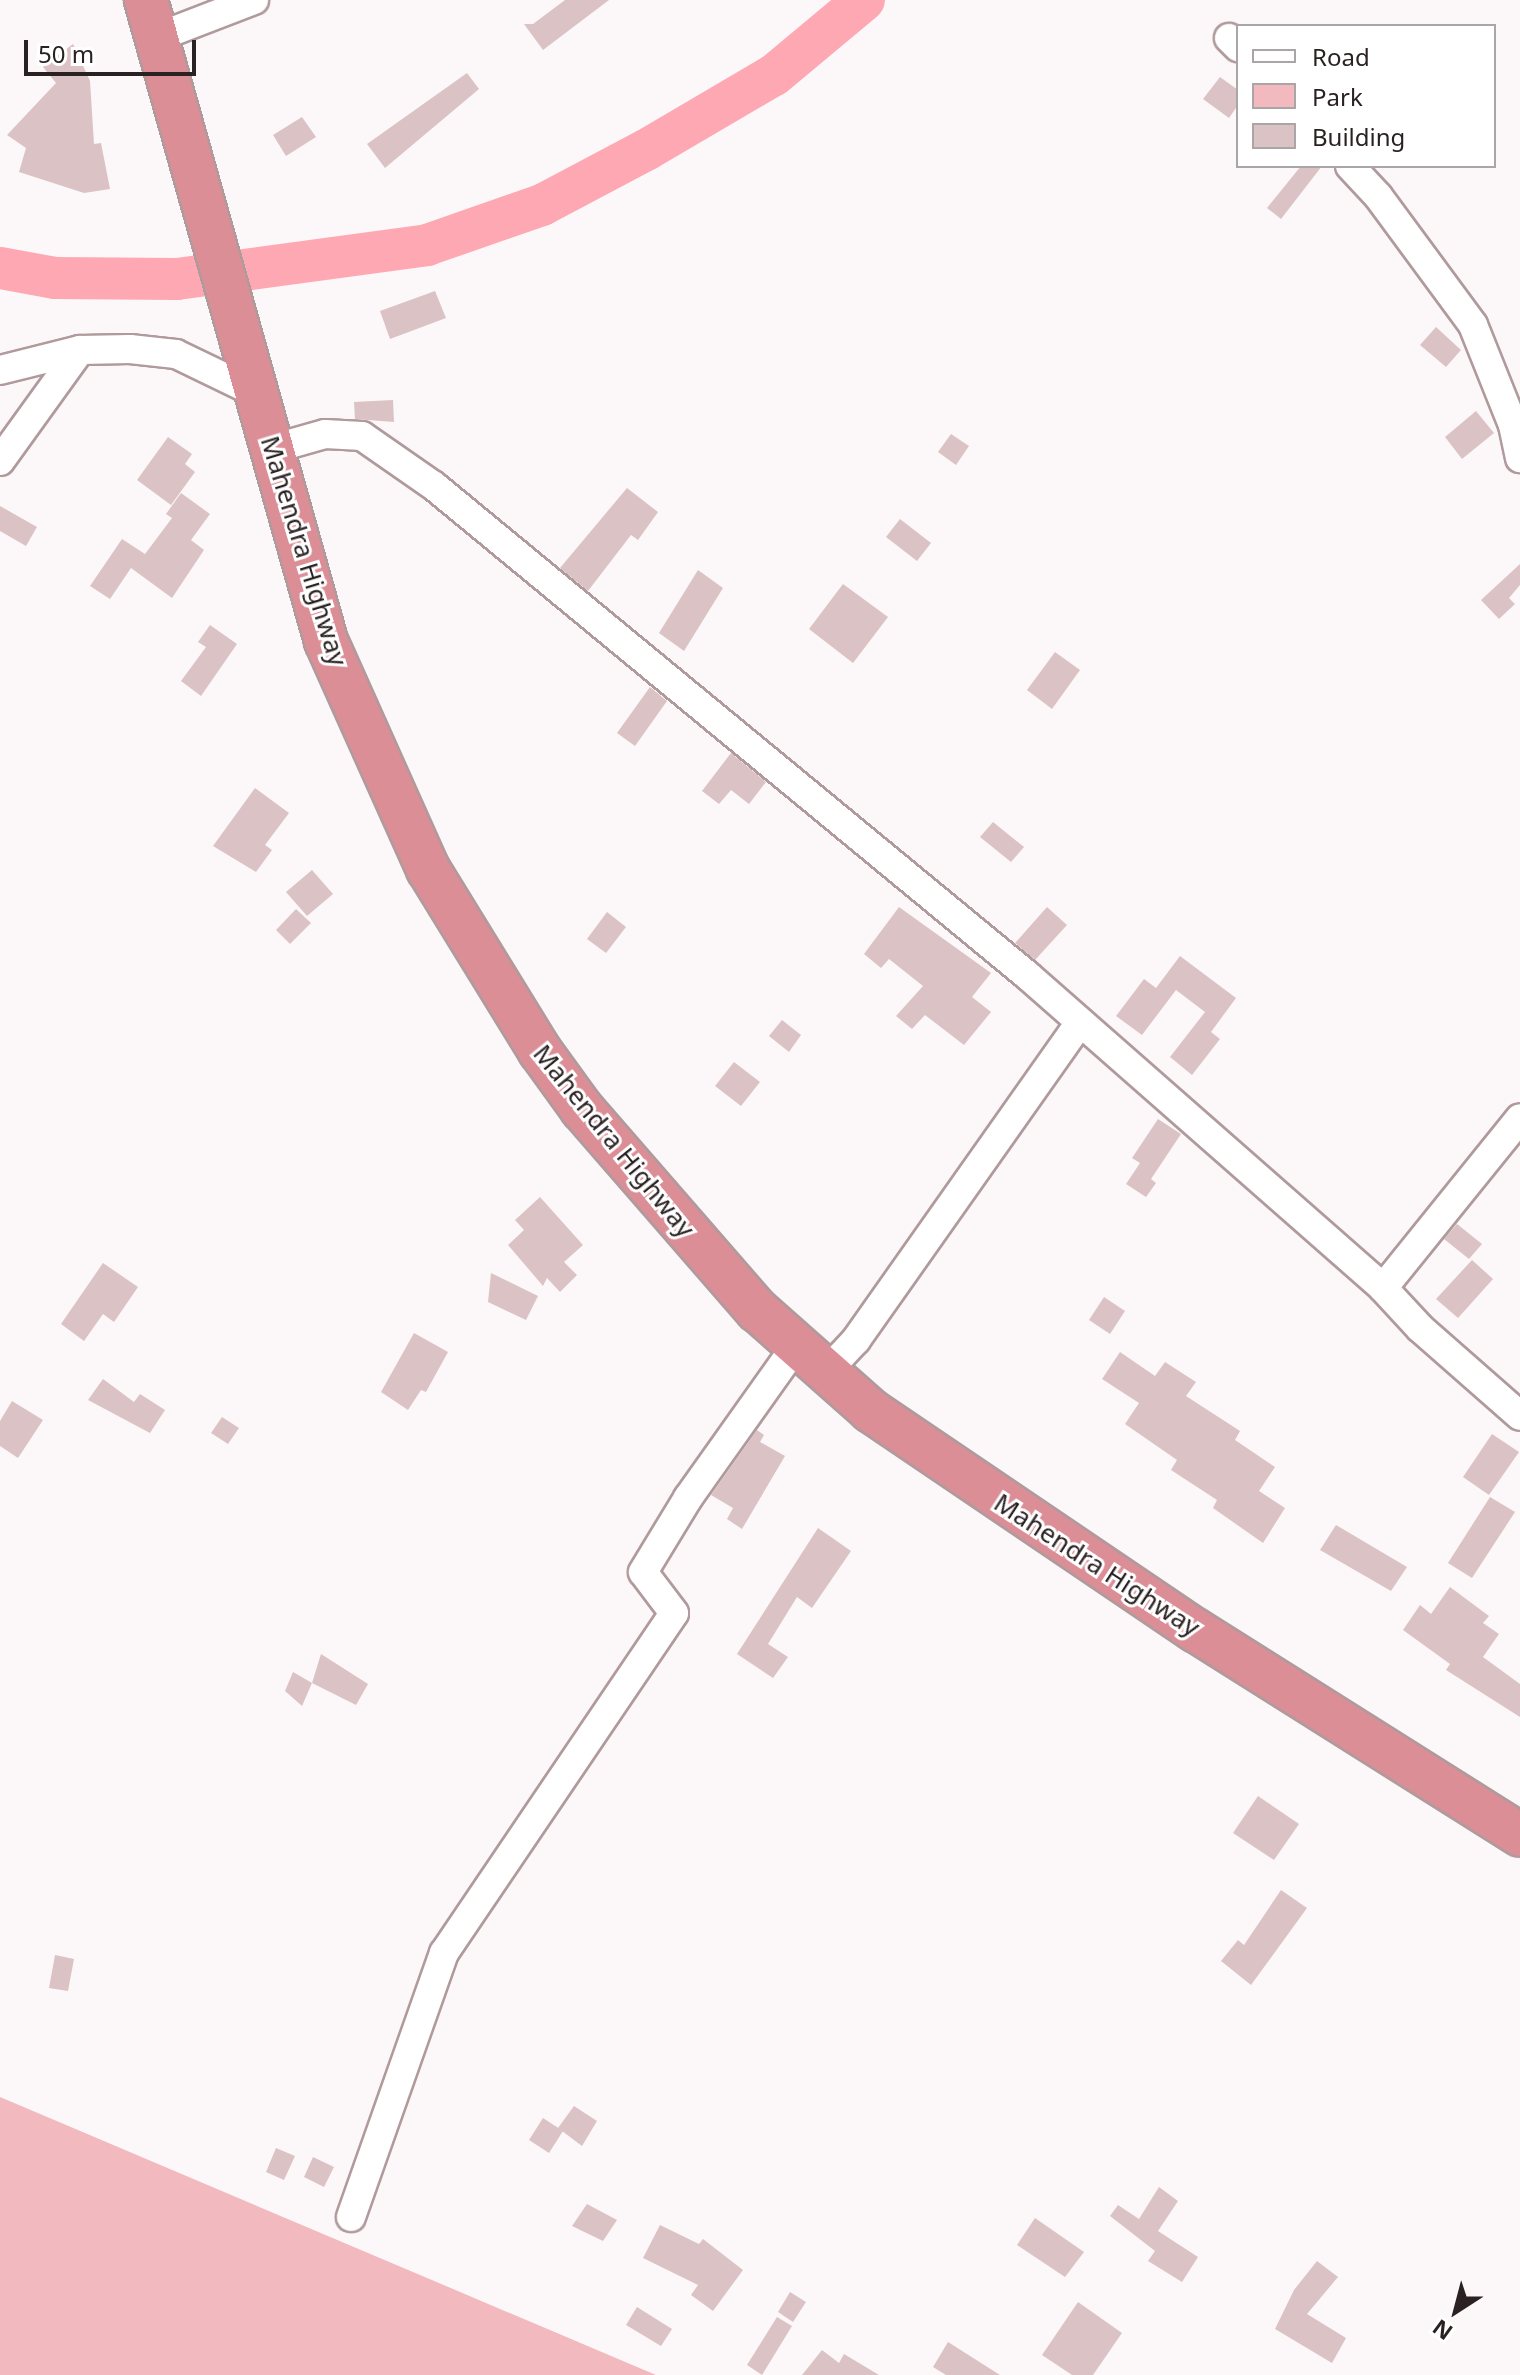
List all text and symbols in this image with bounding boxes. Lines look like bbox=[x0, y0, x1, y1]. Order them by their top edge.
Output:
scale bar bbox=[28, 24, 200, 74]
legend bbox=[1236, 24, 1496, 168]
text: 50 m bbox=[38, 37, 94, 70]
text: Road bbox=[1312, 40, 1370, 73]
text: Park bbox=[1312, 80, 1363, 113]
text: Building bbox=[1312, 120, 1405, 153]
street label: Mahendra Highway bbox=[254, 432, 354, 670]
street label: Mahendra Highway bbox=[527, 1038, 701, 1244]
street label: Mahendra Highway bbox=[988, 1487, 1206, 1643]
north arrow bbox=[1416, 2271, 1496, 2351]
text: N bbox=[1426, 2313, 1458, 2348]

